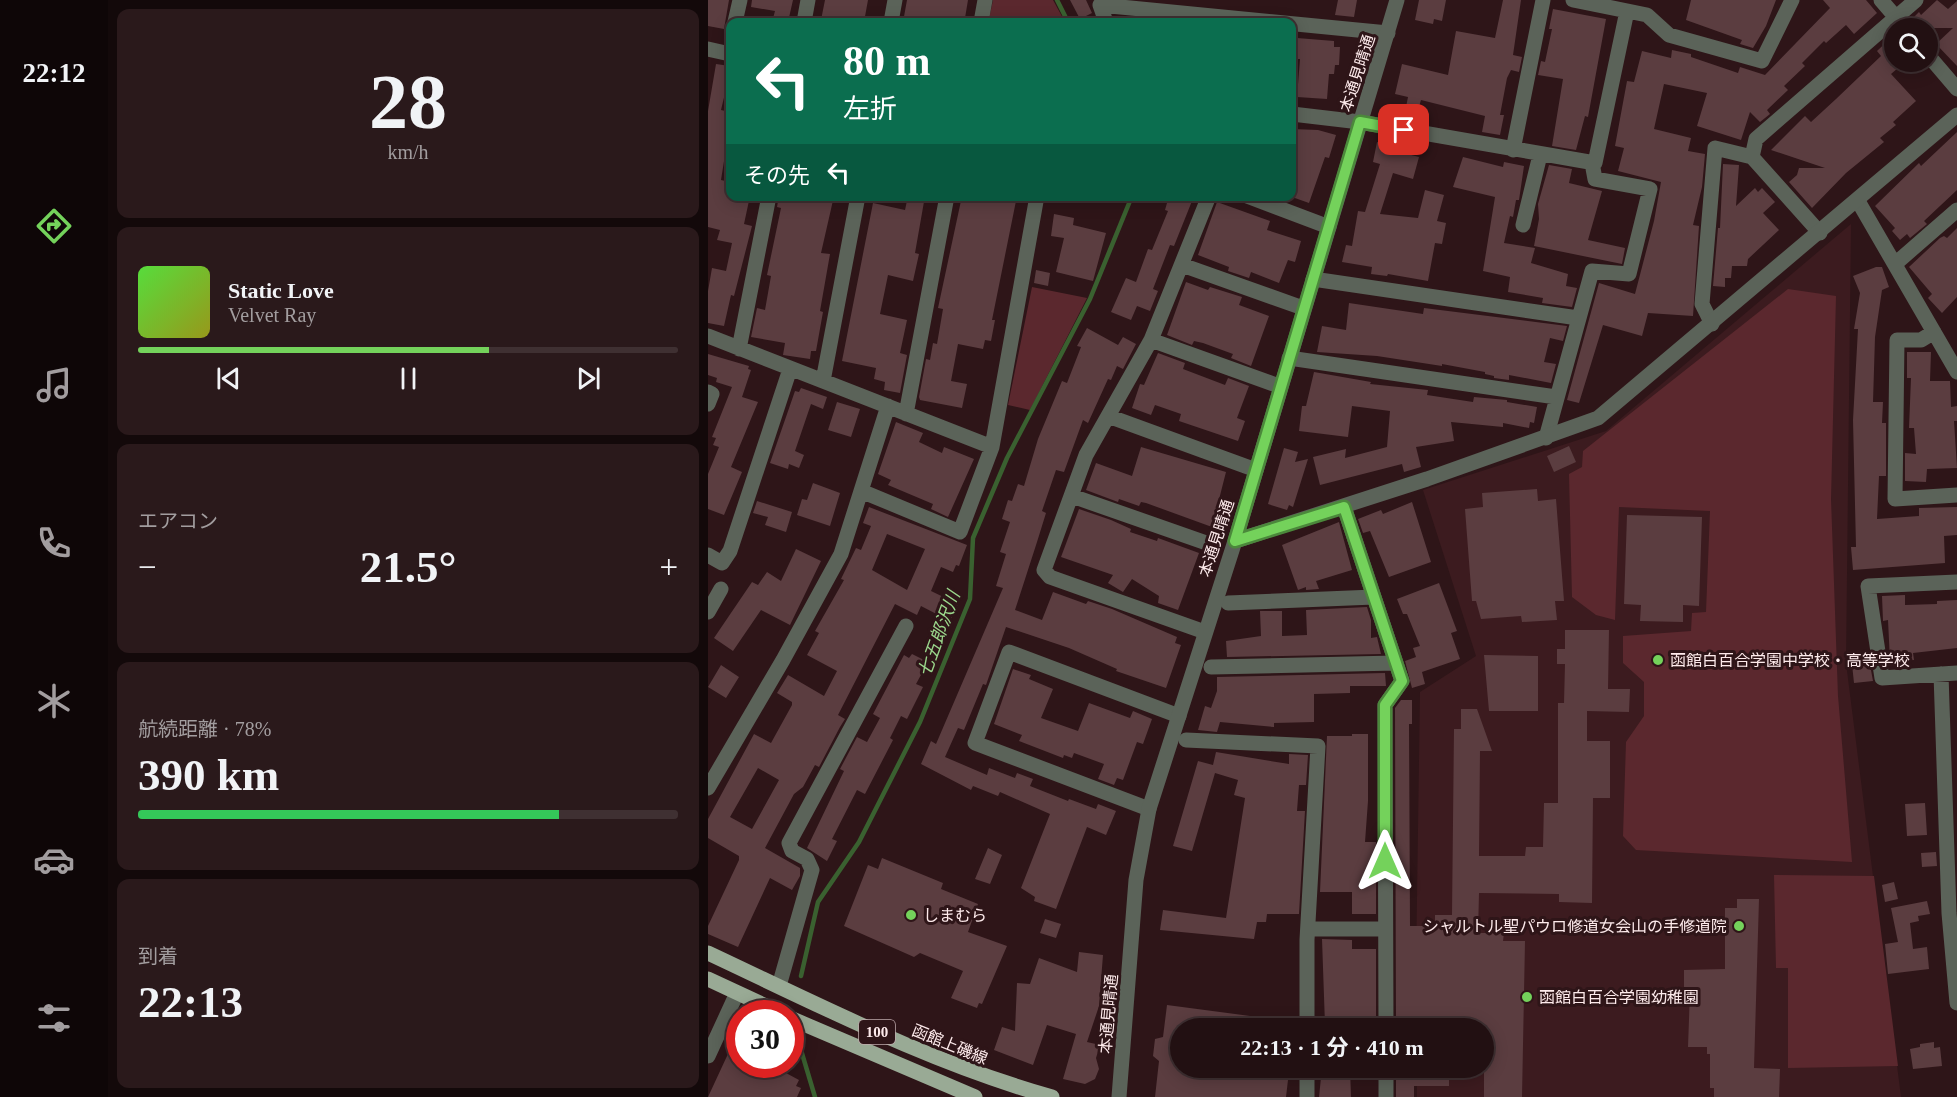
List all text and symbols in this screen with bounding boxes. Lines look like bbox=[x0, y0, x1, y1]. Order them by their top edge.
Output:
map controls bbox=[1884, 18, 1938, 72]
button: search bbox=[1884, 18, 1938, 72]
street label: 本通見晴通 bbox=[1337, 32, 1378, 114]
text: 80 m bbox=[843, 38, 931, 84]
icon: left bbox=[744, 42, 822, 120]
text: 22:12 bbox=[23, 58, 86, 88]
text: 28 bbox=[369, 58, 447, 145]
text: 左折 bbox=[843, 94, 897, 124]
pin bbox=[1378, 104, 1429, 155]
icon: arrive bbox=[1387, 113, 1420, 146]
text: km/h bbox=[387, 141, 429, 163]
icon: left bbox=[822, 156, 855, 189]
text: その先 bbox=[744, 163, 810, 188]
icon: directions bbox=[33, 205, 75, 247]
text: Static Love bbox=[228, 278, 334, 303]
text: Velvet Ray bbox=[228, 304, 316, 326]
icon: previous bbox=[212, 362, 245, 395]
icon: pause bbox=[392, 362, 425, 395]
icon: next bbox=[572, 362, 605, 395]
icon: music bbox=[33, 364, 75, 406]
street label: 本通見晴通 bbox=[1196, 497, 1237, 579]
text: エアコン bbox=[138, 510, 218, 532]
icon: phone bbox=[33, 522, 75, 564]
text: 21.5° bbox=[360, 542, 456, 592]
text: − bbox=[138, 549, 157, 585]
text: + bbox=[659, 549, 678, 585]
water label: 七五郎沢川 bbox=[914, 586, 964, 680]
place label: 函館白百合学園中学校・高等学校 bbox=[1670, 652, 1910, 669]
marker: 函館白百合学園中学校・高等学校 bbox=[1651, 653, 1665, 667]
icon: climate bbox=[33, 680, 75, 722]
text: 航続距離 · 78% bbox=[138, 718, 271, 740]
text: 390 km bbox=[138, 750, 279, 800]
position arrow bbox=[1353, 829, 1417, 893]
icon: car bbox=[33, 839, 75, 881]
place label: しまむら bbox=[923, 907, 987, 924]
marker: しまむら bbox=[904, 908, 918, 922]
place label: シャルトル聖パウロ修道女会山の手修道院 bbox=[1423, 918, 1727, 935]
marker: シャルトル聖パウロ修道女会山の手修道院 bbox=[1732, 919, 1746, 933]
text: 到着 bbox=[138, 945, 178, 967]
street label: 本通見晴通 bbox=[1097, 973, 1120, 1055]
text: 22:13 bbox=[138, 977, 243, 1027]
place label: 函館白百合学園幼稚園 bbox=[1539, 989, 1699, 1006]
marker: 函館白百合学園幼稚園 bbox=[1520, 990, 1534, 1004]
icon: filters bbox=[33, 997, 75, 1039]
speed limit sign: 30 bbox=[726, 1000, 804, 1078]
road number: 100 bbox=[859, 1020, 895, 1044]
street label: 函館上磯線 bbox=[910, 1022, 990, 1067]
text: 22:13 · 1 分 · 410 m bbox=[1240, 1035, 1424, 1060]

